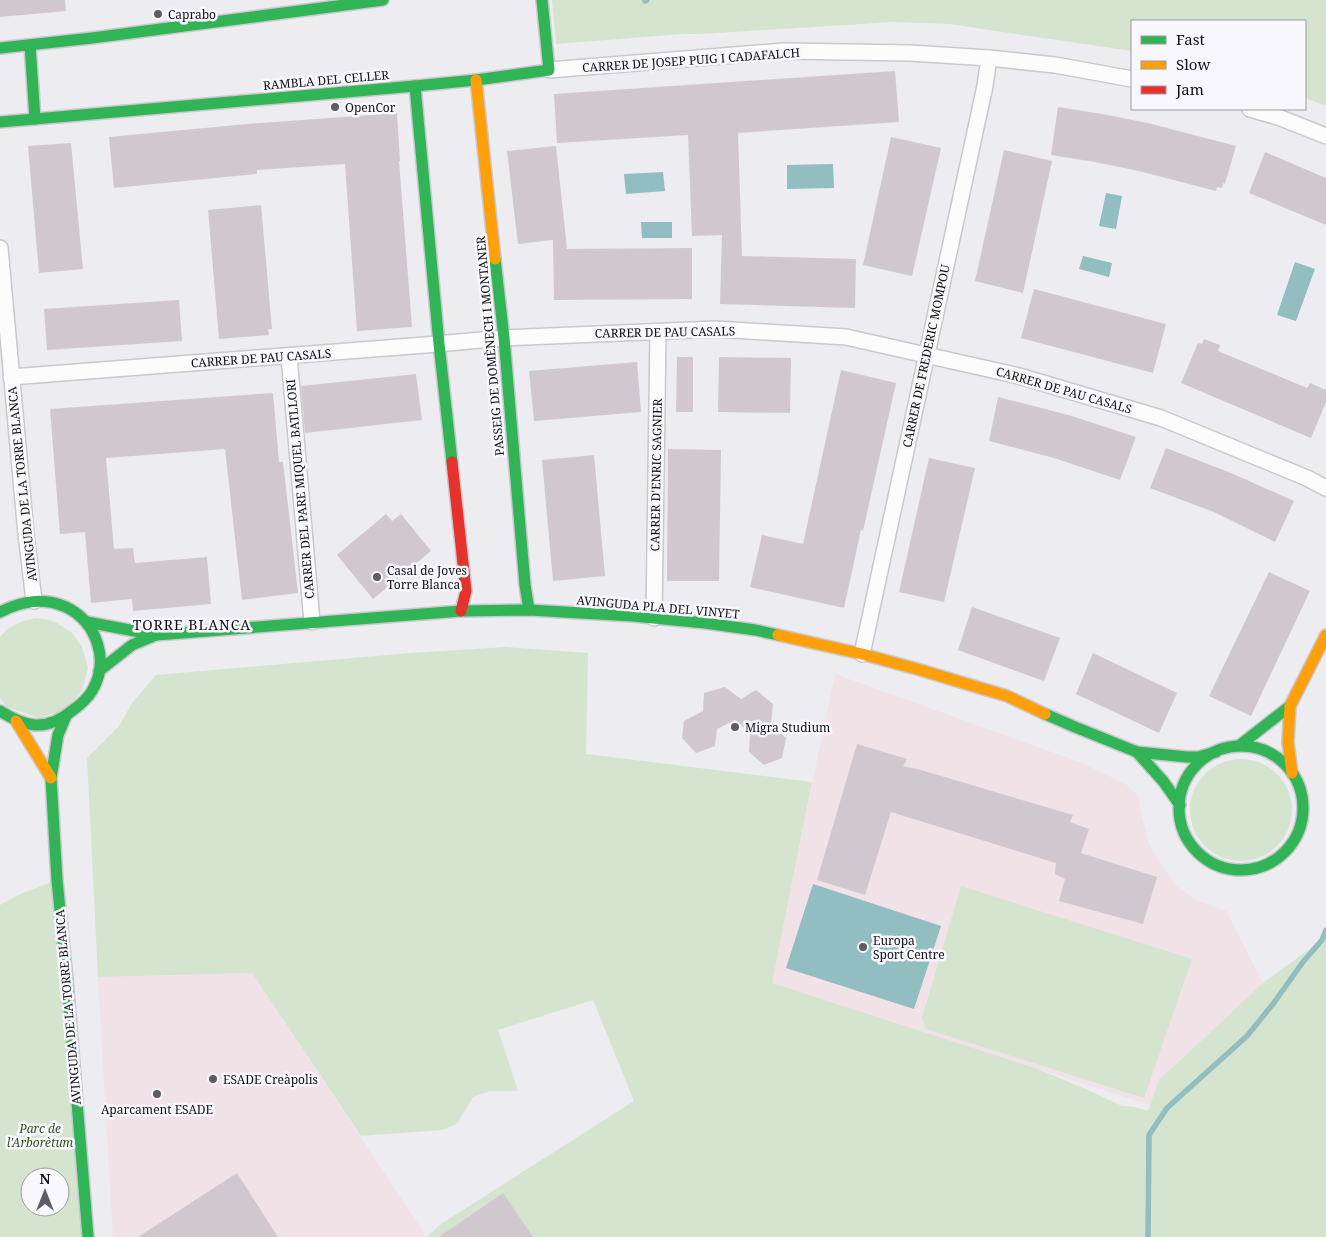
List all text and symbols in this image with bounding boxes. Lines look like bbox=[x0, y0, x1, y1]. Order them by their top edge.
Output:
place label: Caprabo bbox=[168, 6, 216, 23]
marker: Caprabo bbox=[152, 8, 164, 20]
legend bbox=[1131, 20, 1306, 110]
text: Fast bbox=[1176, 29, 1205, 49]
street label: CARRER DE JOSEP PUIG I CADAFALCH bbox=[582, 44, 801, 76]
text: Slow bbox=[1176, 54, 1210, 74]
street label: RAMBLA DEL CELLER bbox=[262, 66, 390, 94]
text: Jam bbox=[1175, 79, 1204, 99]
place label: OpenCor bbox=[345, 99, 396, 116]
marker: OpenCor bbox=[329, 101, 341, 113]
street label: PASSEIG DE DOMÈNECH I MONTANER bbox=[472, 235, 508, 457]
street label: CARRER DE FREDERIC MOMPOU bbox=[898, 262, 954, 449]
street label: CARRER DE PAU CASALS bbox=[595, 322, 735, 342]
street label: CARRER DE PAU CASALS bbox=[190, 345, 332, 371]
street label: CARRER DE PAU CASALS bbox=[994, 362, 1134, 418]
street label: CARRER DEL PARE MIQUEL BATLLORI bbox=[282, 378, 318, 600]
street label: AVINGUDA DE LA TORRE BLANCA bbox=[3, 385, 41, 582]
street label: CARRER D'ENRIC SAGNIER bbox=[646, 398, 666, 552]
place label: Casal de Joves Torre Blanca bbox=[387, 562, 467, 593]
marker: Casal de Joves Torre Blanca bbox=[371, 571, 383, 583]
street label: AVINGUDA PLA DEL VINYET bbox=[576, 591, 741, 623]
district label: TORRE BLANCA bbox=[133, 615, 251, 634]
place label: Migra Studium bbox=[745, 719, 830, 736]
marker: Migra Studium bbox=[729, 721, 741, 733]
street label: AVINGUDA DE LA TORRE BLANCA bbox=[51, 908, 85, 1105]
place label: Europa Sport Centre bbox=[873, 932, 945, 963]
marker: Europa Sport Centre bbox=[857, 941, 869, 953]
place label: ESADE Creàpolis bbox=[223, 1071, 318, 1088]
marker: ESADE Creàpolis bbox=[207, 1073, 219, 1085]
marker: Aparcament ESADE bbox=[151, 1088, 163, 1100]
place label: Aparcament ESADE bbox=[101, 1101, 213, 1118]
park label: Parc de l'Arborètum bbox=[7, 1120, 74, 1151]
north arrow bbox=[20, 1167, 70, 1217]
text: N bbox=[39, 1169, 51, 1188]

